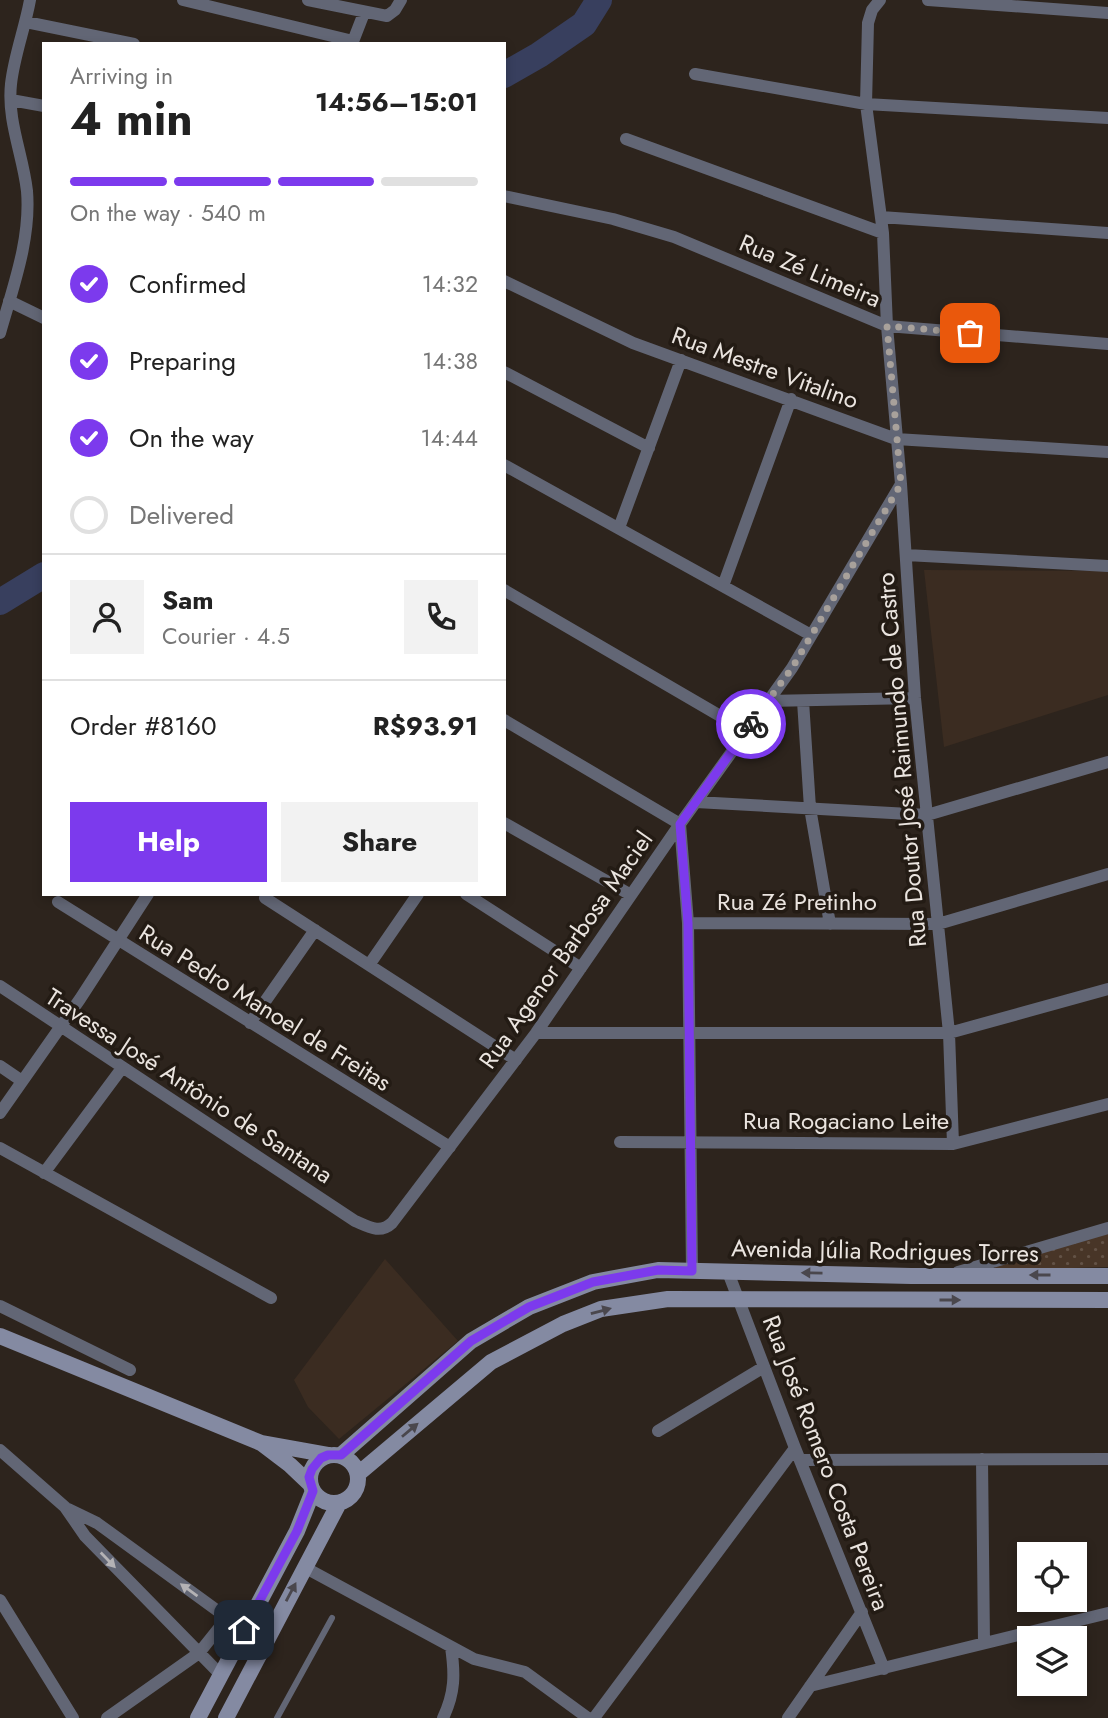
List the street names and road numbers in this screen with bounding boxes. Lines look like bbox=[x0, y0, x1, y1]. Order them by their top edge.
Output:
street label: Rua Zé Limeira bbox=[734, 225, 886, 316]
street label: Rua Mestre Vitalino bbox=[667, 318, 863, 418]
street label: Rua Doutor José Raimundo de Castro bbox=[868, 571, 935, 949]
street label: Rua Agenor Barbosa Maciel bbox=[470, 824, 661, 1076]
street label: Rua Zé Pretinho bbox=[717, 884, 877, 919]
street label: Rua Pedro Manoel de Freitas bbox=[132, 916, 398, 1100]
street label: Travessa José Antônio de Santana bbox=[39, 979, 340, 1192]
street label: Rua Rogaciano Leite bbox=[743, 1103, 949, 1138]
street label: Avenida Júlia Rodrigues Torres bbox=[731, 1230, 1039, 1271]
street label: Rua José Romero Costa Pereira bbox=[754, 1310, 899, 1615]

